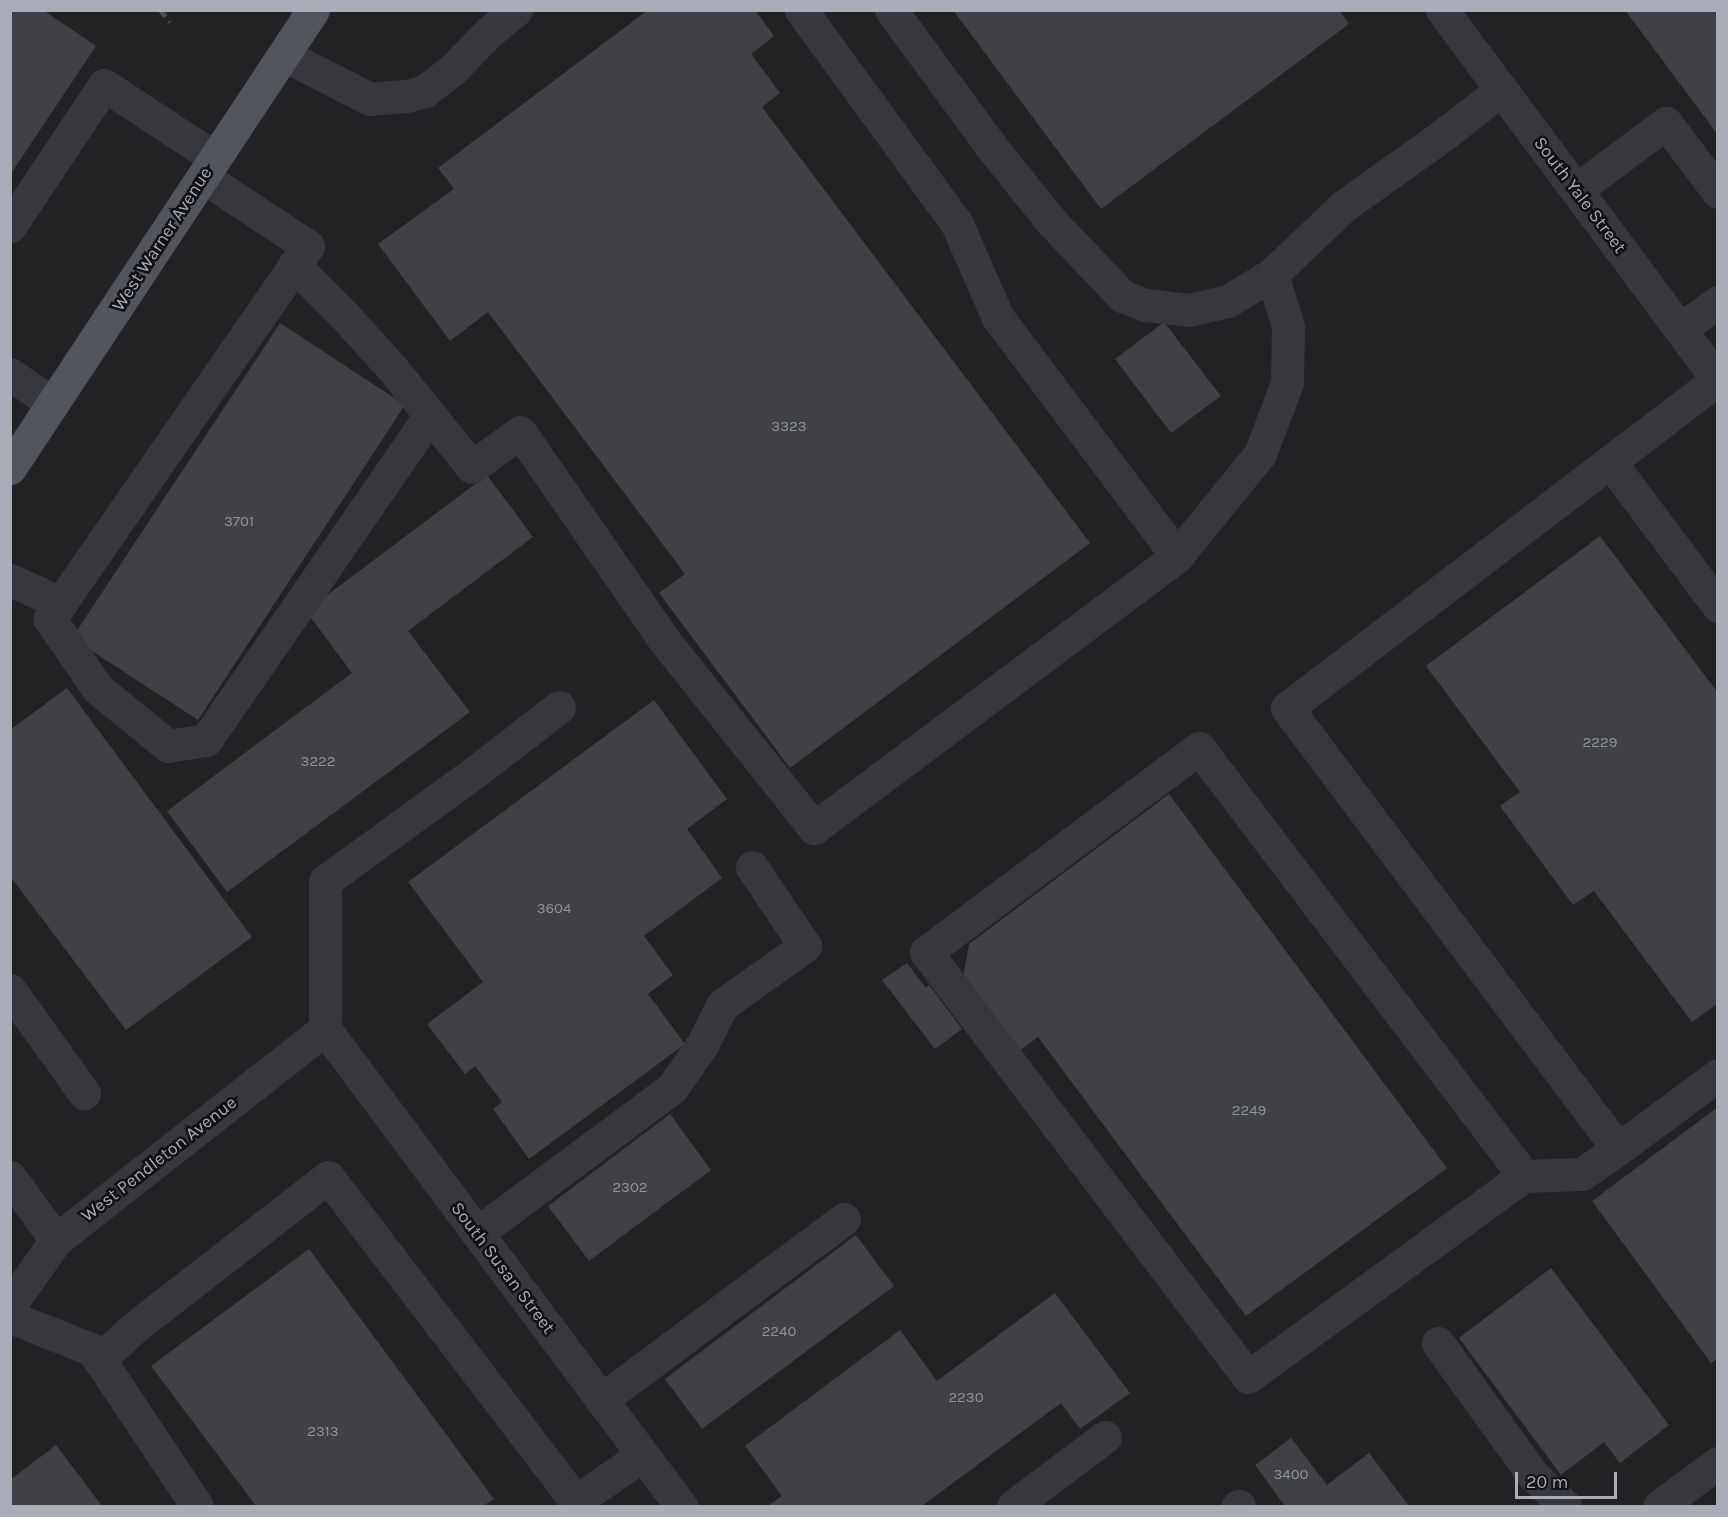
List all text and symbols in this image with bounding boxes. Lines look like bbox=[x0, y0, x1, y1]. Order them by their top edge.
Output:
street label: South Yale Street bbox=[1529, 133, 1631, 257]
street label: West Warner Avenue bbox=[107, 163, 217, 315]
house number: 3323 bbox=[771, 418, 807, 436]
house number: 3701 bbox=[224, 513, 254, 531]
house number: 2229 bbox=[1583, 734, 1617, 752]
house number: 3222 bbox=[301, 753, 335, 771]
house number: 3604 bbox=[537, 900, 571, 918]
street label: West Pendleton Avenue bbox=[77, 1092, 241, 1226]
house number: 2249 bbox=[1232, 1102, 1266, 1120]
house number: 2302 bbox=[612, 1179, 648, 1197]
street label: South Susan Street bbox=[446, 1198, 560, 1338]
house number: 2240 bbox=[762, 1323, 796, 1341]
house number: 2230 bbox=[948, 1389, 984, 1407]
house number: 2313 bbox=[307, 1423, 339, 1441]
scale bar bbox=[1518, 1460, 1620, 1498]
house number: 3400 bbox=[1273, 1466, 1309, 1484]
text: 20 m bbox=[1526, 1471, 1568, 1493]

